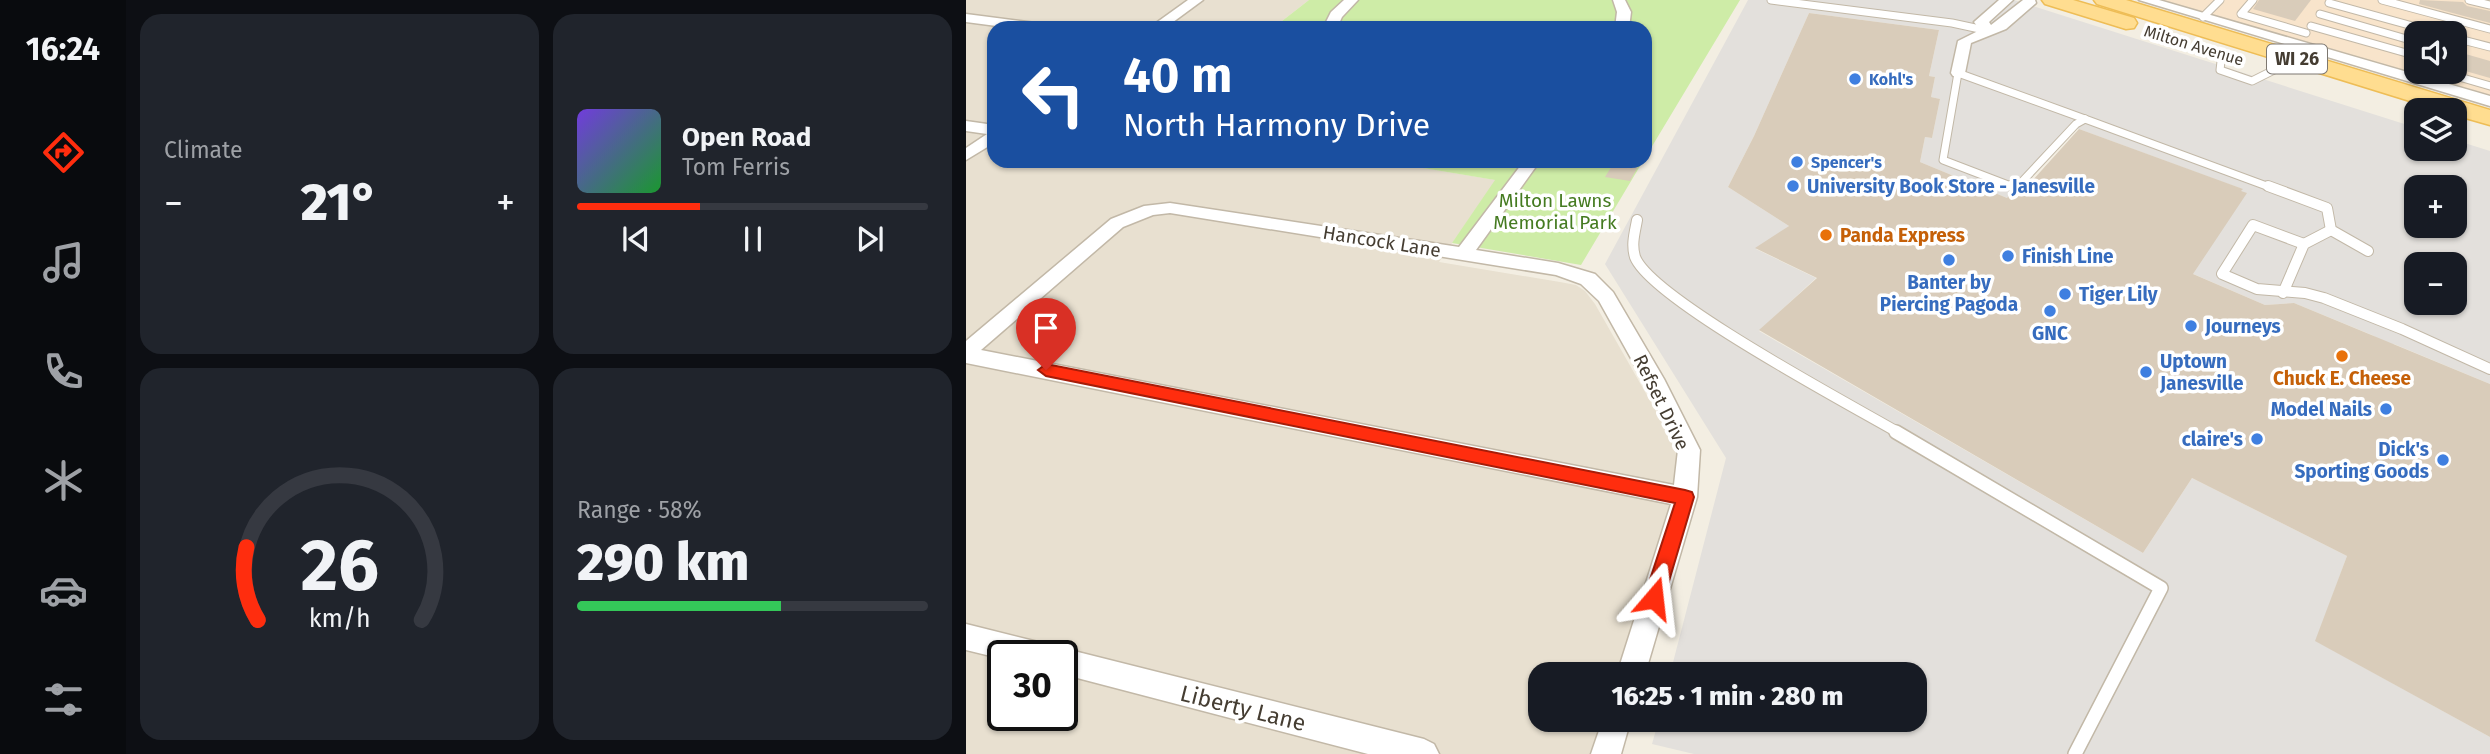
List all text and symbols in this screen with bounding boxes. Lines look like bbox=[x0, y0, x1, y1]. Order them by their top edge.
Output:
street label: Milton Avenue bbox=[2142, 21, 2246, 70]
map controls bbox=[2404, 21, 2467, 315]
button: sound bbox=[2404, 21, 2467, 84]
text: 16:24 bbox=[26, 30, 100, 68]
road number: WI 26 bbox=[2267, 44, 2327, 74]
text: 40 m bbox=[1123, 46, 1232, 105]
icon: left bbox=[1008, 49, 1099, 140]
place label: Kohl's bbox=[1869, 70, 1914, 89]
marker: Kohl's bbox=[1847, 71, 1863, 87]
button: layers bbox=[2404, 98, 2467, 161]
text: North Harmony Drive bbox=[1123, 106, 1430, 144]
text: Open Road bbox=[682, 122, 811, 153]
icon: directions bbox=[39, 128, 88, 177]
text: Climate bbox=[164, 136, 243, 164]
text: Tom Ferris bbox=[682, 153, 790, 181]
place label: Spencer's bbox=[1811, 153, 1882, 172]
marker: Spencer's bbox=[1789, 154, 1805, 170]
text: 21° bbox=[301, 171, 378, 234]
place label: University Book Store - Janesville bbox=[1807, 175, 2095, 198]
button: + bbox=[2404, 175, 2467, 238]
marker: University Book Store - Janesville bbox=[1785, 178, 1801, 194]
text: − bbox=[164, 180, 183, 226]
text: + bbox=[496, 180, 515, 226]
park label: Milton Lawns Memorial Park bbox=[1493, 189, 1617, 234]
icon: previous bbox=[617, 220, 655, 258]
icon: pause bbox=[734, 220, 772, 258]
icon: next bbox=[851, 220, 889, 258]
street label: Hancock Lane bbox=[1321, 221, 1443, 262]
place label: Panda Express bbox=[1840, 224, 1965, 247]
marker: Panda Express bbox=[1818, 227, 1834, 243]
icon: music bbox=[39, 238, 88, 287]
place label: Finish Line bbox=[2022, 245, 2114, 268]
marker: Finish Line bbox=[2000, 248, 2016, 264]
marker: Banter by Piercing Pagoda bbox=[1941, 252, 1957, 268]
button: − bbox=[2404, 252, 2467, 315]
place label: Banter by Piercing Pagoda bbox=[1880, 271, 2018, 316]
place label: Tiger Lily bbox=[2079, 283, 2158, 306]
marker: Tiger Lily bbox=[2057, 286, 2073, 302]
pin bbox=[1016, 298, 1076, 370]
marker: GNC bbox=[2042, 303, 2058, 319]
icon: arrive bbox=[1027, 309, 1065, 347]
place label: Journeys bbox=[2204, 315, 2281, 338]
marker: Journeys bbox=[2183, 318, 2199, 334]
place label: GNC bbox=[2032, 322, 2068, 345]
icon: phone bbox=[39, 347, 88, 396]
marker: Chuck E. Cheese bbox=[2334, 348, 2350, 364]
place label: Uptown Janesville bbox=[2159, 350, 2244, 395]
street label: Refset Drive bbox=[1629, 351, 1695, 454]
marker: Uptown Janesville bbox=[2138, 364, 2154, 380]
place label: Chuck E. Cheese bbox=[2273, 367, 2411, 390]
place label: Model Nails bbox=[2271, 398, 2372, 421]
marker: Model Nails bbox=[2378, 401, 2394, 417]
place label: claire's bbox=[2182, 428, 2243, 451]
marker: claire's bbox=[2249, 431, 2265, 447]
place label: Dick's Sporting Goods bbox=[2294, 438, 2429, 483]
marker: Dick's Sporting Goods bbox=[2435, 452, 2451, 468]
icon: climate bbox=[39, 456, 88, 505]
text: Range · 58% bbox=[577, 496, 702, 524]
text: 26 bbox=[300, 522, 379, 609]
text: 290 km bbox=[577, 531, 749, 594]
position arrow bbox=[1617, 561, 1691, 635]
icon: car bbox=[39, 566, 88, 615]
text: km/h bbox=[309, 604, 370, 634]
speed limit sign: 30 bbox=[987, 640, 1078, 731]
icon: filters bbox=[39, 675, 88, 724]
street label: Liberty Lane bbox=[1177, 679, 1309, 737]
text: 16:25 · 1 min · 280 m bbox=[1612, 681, 1843, 712]

